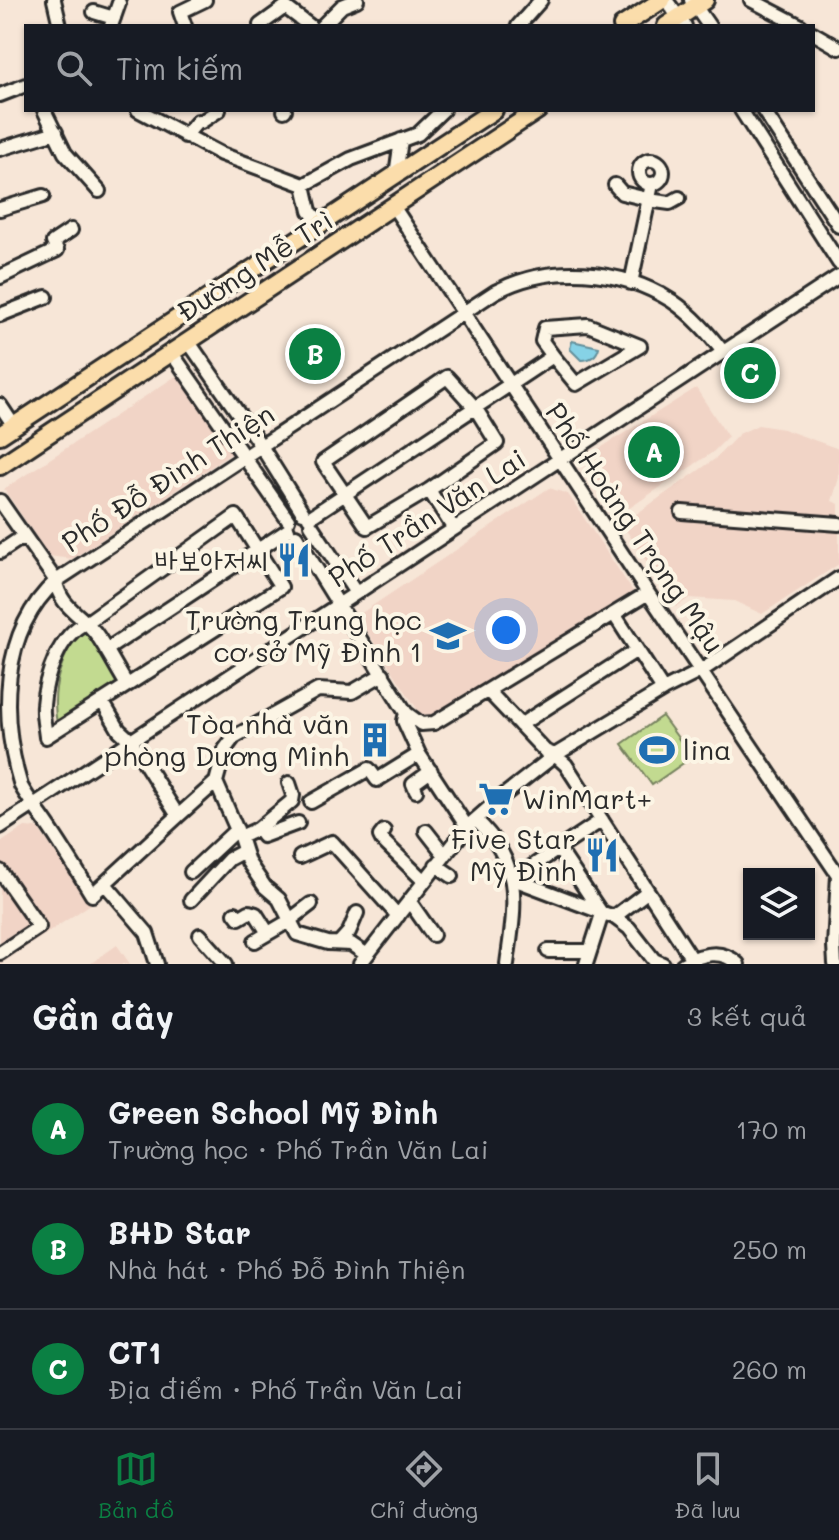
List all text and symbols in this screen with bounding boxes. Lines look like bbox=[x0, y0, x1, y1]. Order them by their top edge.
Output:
search box bbox=[24, 24, 815, 112]
icon: search bbox=[52, 46, 96, 90]
text: Tìm kiếm bbox=[116, 48, 243, 88]
street label: Đường Mễ Trì bbox=[169, 201, 340, 329]
pin: B bbox=[289, 324, 341, 384]
pin: C bbox=[724, 343, 776, 403]
street label: Phố Đỗ Đình Thiện bbox=[54, 395, 281, 559]
street label: Phố Hoàng Trọng Mậu bbox=[538, 395, 733, 660]
pin: A bbox=[628, 422, 680, 482]
street label: Phố Trần Văn Lai bbox=[321, 440, 532, 594]
place label: 바보아저씨 bbox=[155, 541, 268, 577]
restaurant icon: 바보아저씨 bbox=[275, 541, 313, 579]
place label: Trường Trung học cơ sở Mỹ Đình 1 bbox=[185, 601, 422, 669]
your location bbox=[486, 610, 526, 650]
school or university icon: Trường Trung học cơ sở Mỹ Đình 1 bbox=[429, 617, 467, 655]
place label: Tòa nhà văn phòng Dương Minh bbox=[105, 705, 349, 773]
building icon: Tòa nhà văn phòng Dương Minh bbox=[356, 721, 394, 759]
sports icon: lina bbox=[638, 731, 676, 769]
place label: lina bbox=[683, 731, 732, 767]
supermarket icon: WinMart+ bbox=[477, 780, 515, 818]
place label: WinMart+ bbox=[522, 780, 652, 816]
place label: Five Star Mỹ Đình bbox=[451, 820, 576, 888]
restaurant icon: Five Star Mỹ Đình bbox=[583, 836, 621, 874]
map controls bbox=[743, 868, 815, 940]
button: layers bbox=[743, 868, 815, 940]
text: Gần đây bbox=[32, 994, 174, 1039]
text: 3 kết quả bbox=[687, 999, 807, 1033]
text: Green School Mỹ Đình bbox=[108, 1092, 438, 1132]
text: A bbox=[49, 1112, 67, 1146]
text: 170 m bbox=[736, 1112, 807, 1146]
text: Trường học · Phố Trần Văn Lai bbox=[108, 1132, 488, 1166]
text: BHD Star bbox=[108, 1212, 251, 1252]
text: B bbox=[49, 1232, 67, 1266]
text: 250 m bbox=[732, 1232, 807, 1266]
text: Nhà hát · Phố Đỗ Đình Thiện bbox=[108, 1252, 465, 1286]
text: CT1 bbox=[108, 1332, 161, 1372]
text: C bbox=[48, 1352, 68, 1386]
text: 260 m bbox=[732, 1352, 807, 1386]
text: Địa điểm · Phố Trần Văn Lai bbox=[108, 1372, 463, 1406]
tab: Bản đồ bbox=[98, 1447, 174, 1524]
tab: Chỉ đường bbox=[370, 1447, 478, 1524]
tab: Đã lưu bbox=[675, 1447, 741, 1524]

